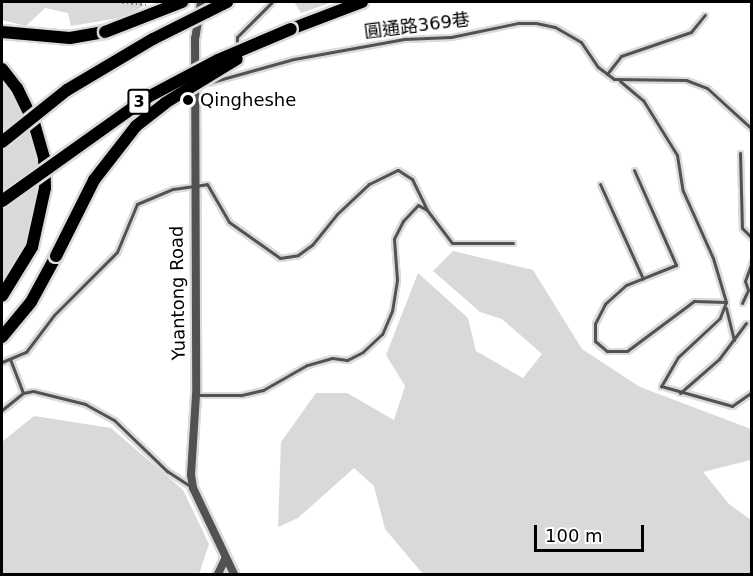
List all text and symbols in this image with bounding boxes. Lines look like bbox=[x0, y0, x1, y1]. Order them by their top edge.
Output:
street label: 圓通路369巷 bbox=[363, 9, 471, 43]
road number: 3 bbox=[127, 89, 151, 115]
place label: Qingheshe bbox=[200, 89, 296, 111]
marker: Qingheshe bbox=[181, 93, 195, 107]
street label: Yuantong Road bbox=[166, 226, 190, 360]
scale bar bbox=[537, 513, 646, 551]
text: 100 m bbox=[545, 525, 603, 546]

